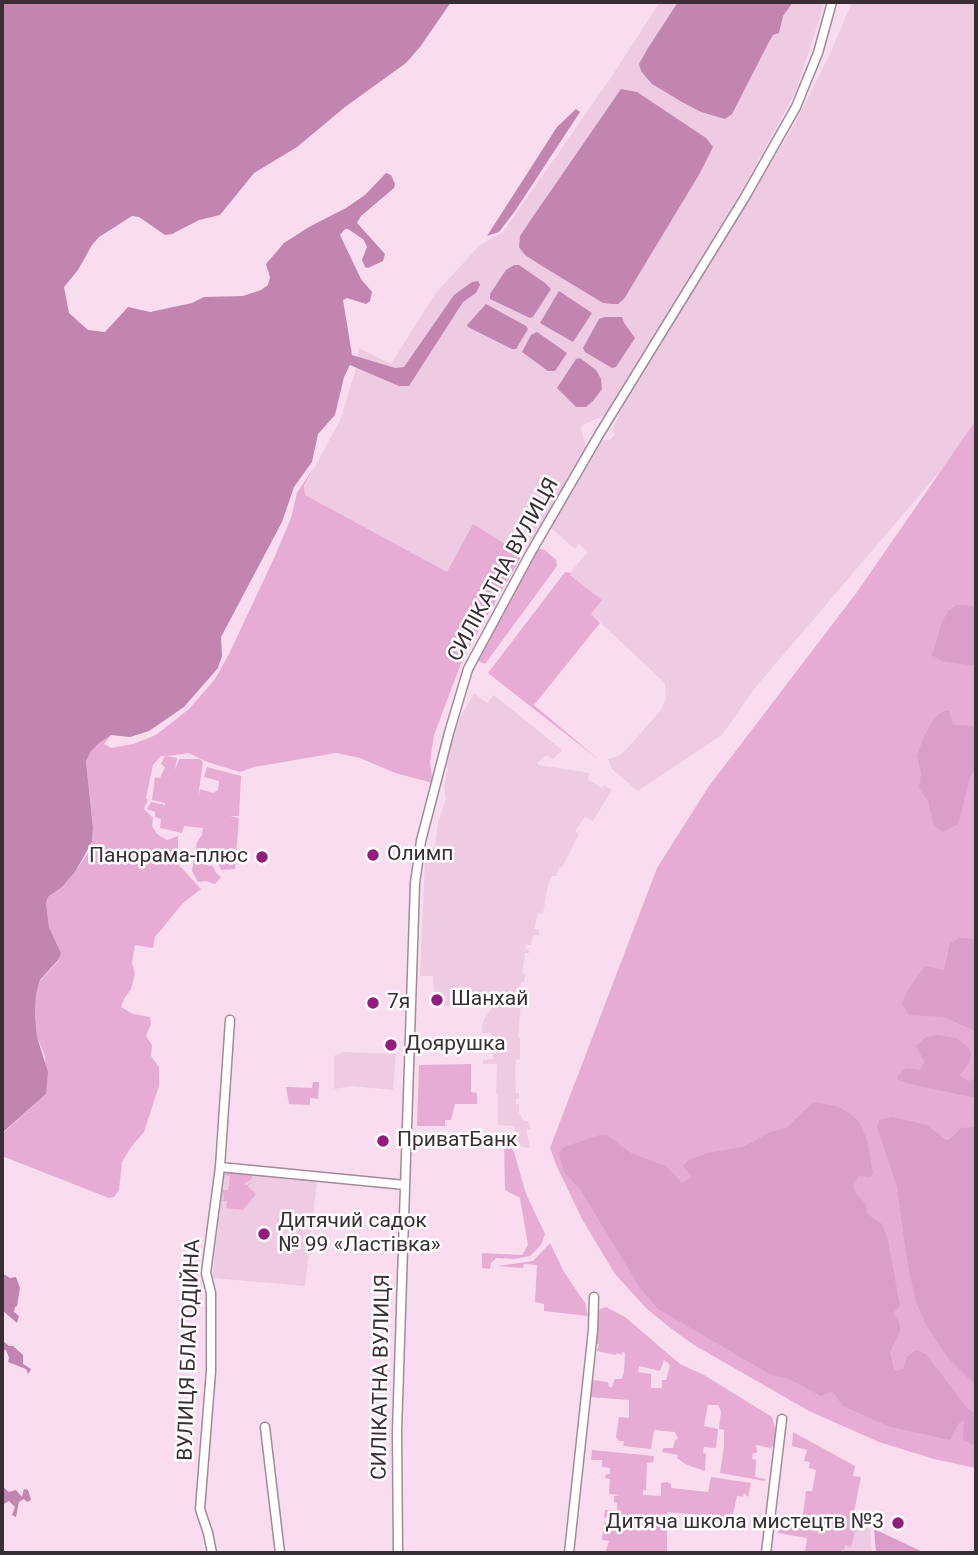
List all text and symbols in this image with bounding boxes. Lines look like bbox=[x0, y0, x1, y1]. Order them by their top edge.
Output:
street label: СИЛІКАТНА ВУЛИЦЯ bbox=[443, 474, 565, 666]
place label: Олимп bbox=[387, 842, 453, 868]
place label: Панорама-плюс bbox=[89, 844, 248, 870]
marker: Олимп bbox=[365, 847, 381, 863]
marker: Панорама-плюс bbox=[254, 849, 270, 865]
place label: Шанхай bbox=[451, 987, 528, 1013]
place label: 7я bbox=[387, 990, 410, 1016]
marker: Шанхай bbox=[429, 992, 445, 1008]
marker: 7я bbox=[365, 995, 381, 1011]
place label: Доярушка bbox=[405, 1032, 506, 1058]
marker: Доярушка bbox=[383, 1037, 399, 1053]
place label: ПриватБанк bbox=[397, 1128, 517, 1154]
marker: ПриватБанк bbox=[375, 1133, 391, 1149]
place label: Дитячий садок № 99 «Ластівка» bbox=[278, 1209, 441, 1259]
marker: Дитячий садок № 99 «Ластівка» bbox=[256, 1226, 272, 1242]
street label: ВУЛИЦЯ БЛАГОДІЙНА bbox=[174, 1239, 206, 1461]
street label: СИЛІКАТНА ВУЛИЦЯ bbox=[368, 1274, 396, 1480]
place label: Дитяча школа мистецтв №3 bbox=[606, 1510, 884, 1536]
marker: Дитяча школа мистецтв №3 bbox=[890, 1515, 906, 1531]

